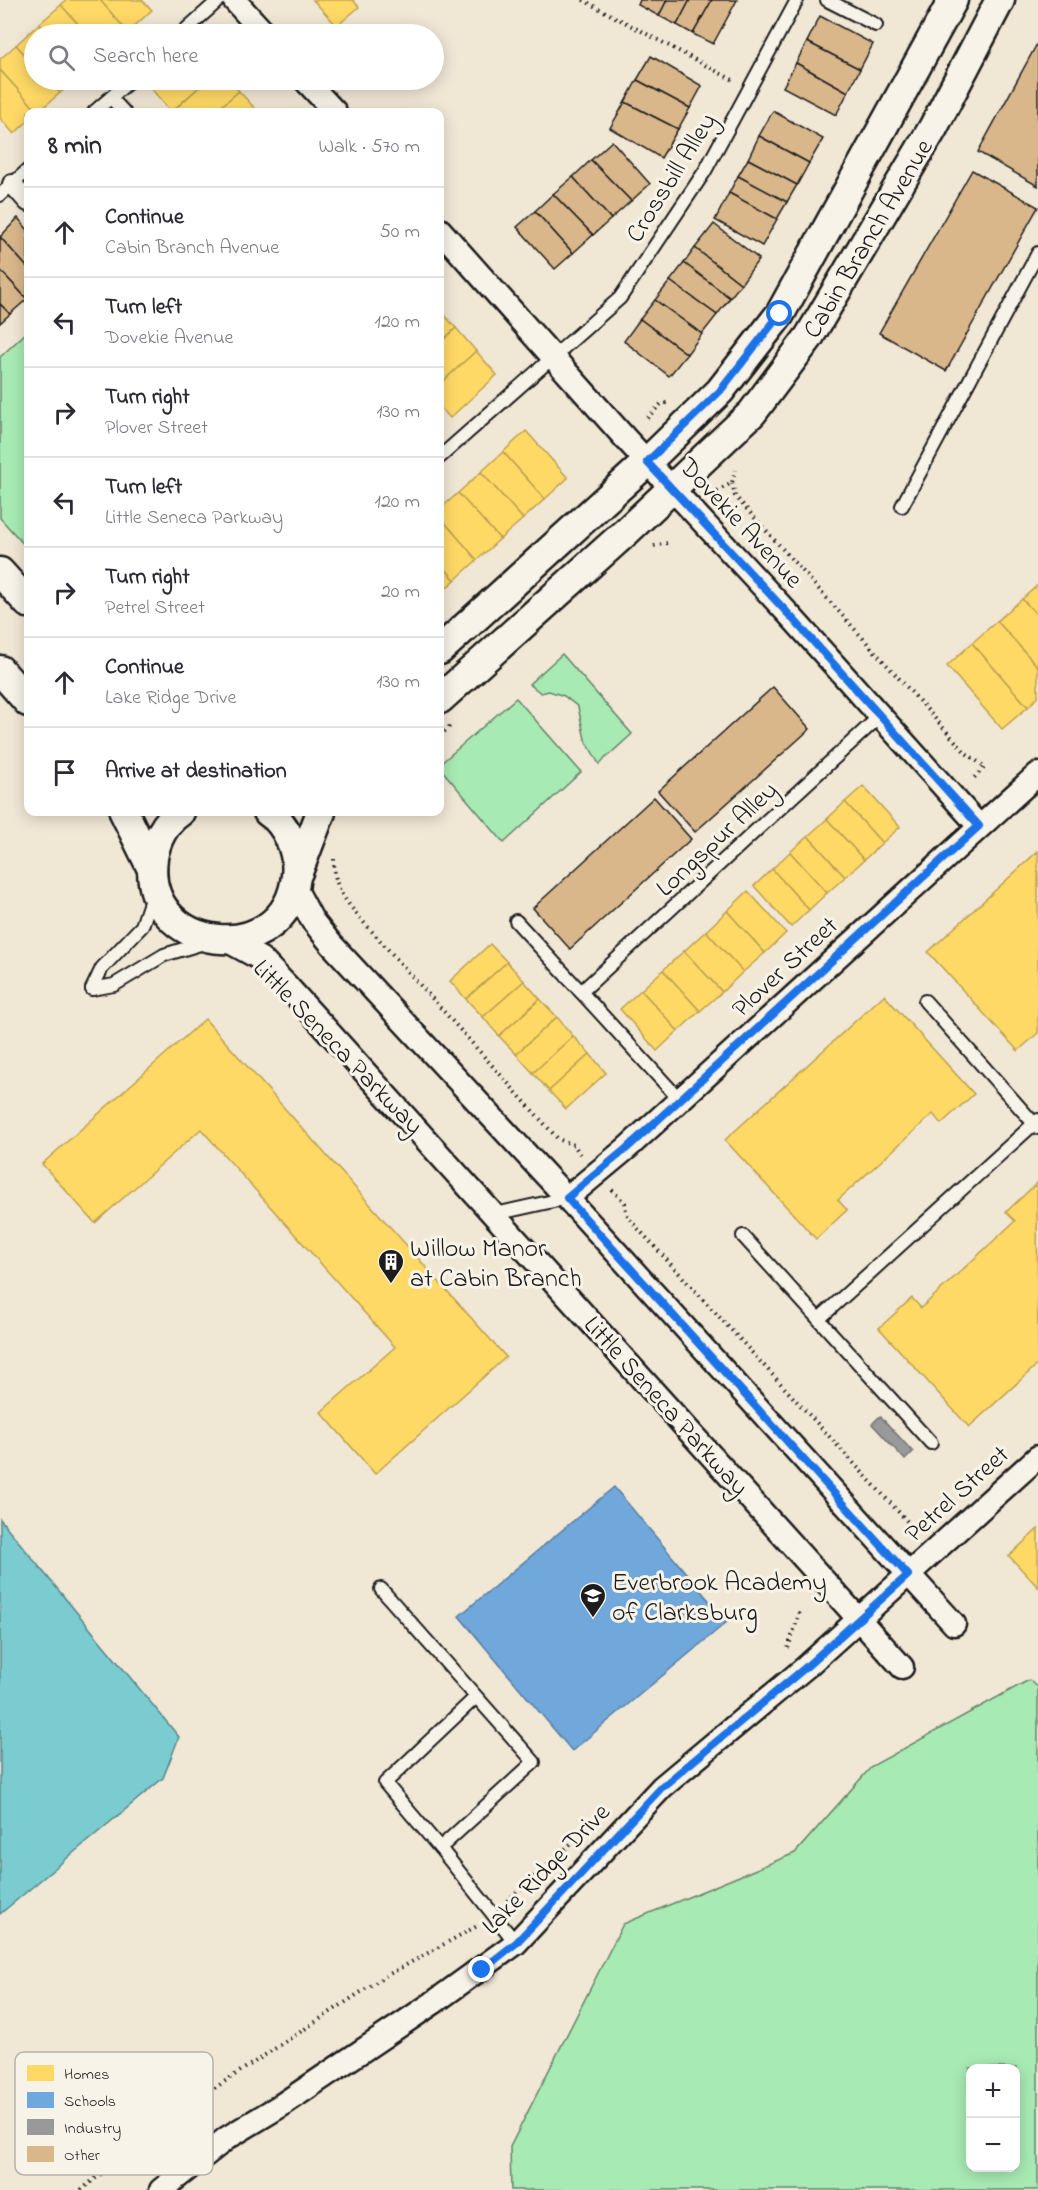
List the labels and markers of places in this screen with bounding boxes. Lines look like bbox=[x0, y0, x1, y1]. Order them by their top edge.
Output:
place label: Willow Manor at Cabin Branch bbox=[410, 1231, 582, 1299]
building icon: Willow Manor at Cabin Branch bbox=[376, 1247, 406, 1285]
place label: Everbrook Academy of Clarksburg bbox=[612, 1565, 827, 1633]
school or university icon: Everbrook Academy of Clarksburg bbox=[578, 1581, 608, 1619]

